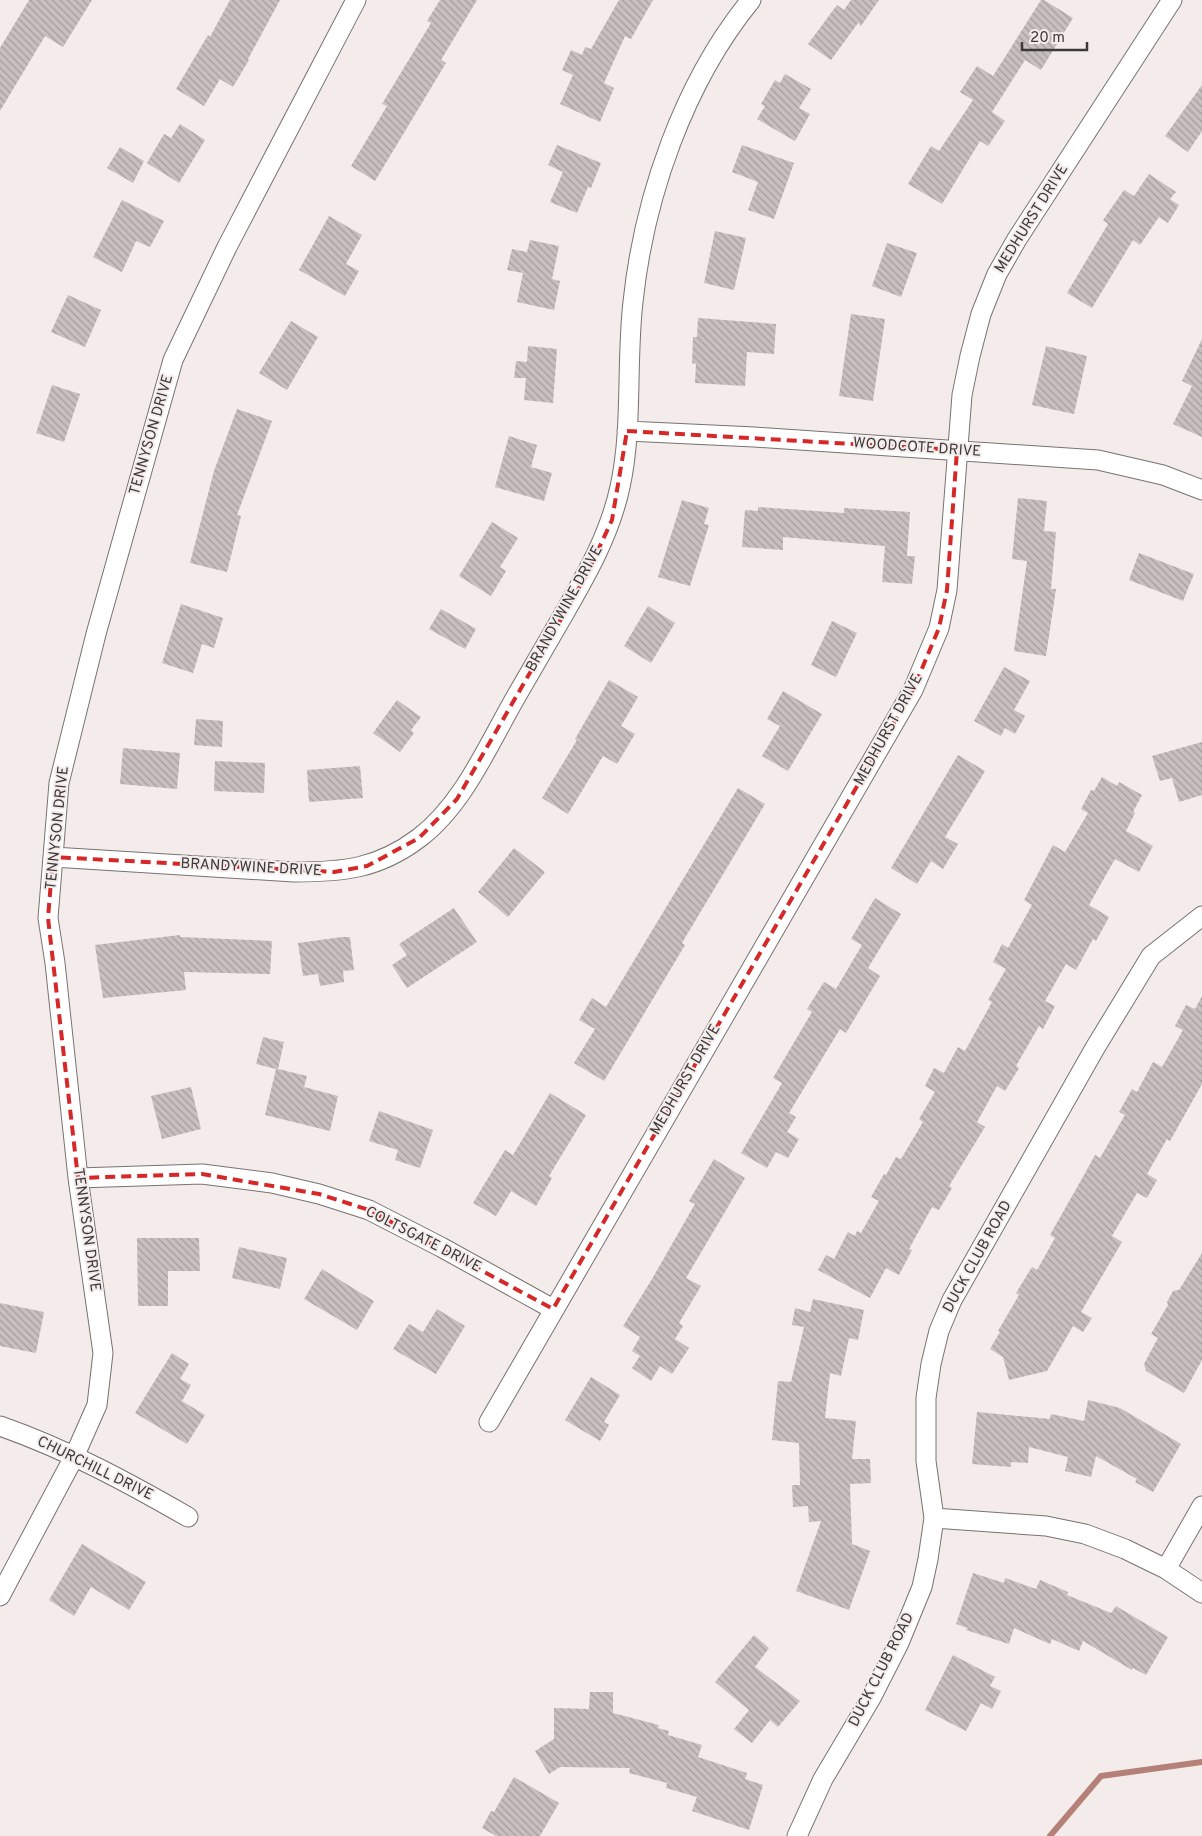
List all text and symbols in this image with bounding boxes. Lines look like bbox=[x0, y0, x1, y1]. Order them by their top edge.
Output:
scale bar bbox=[1022, 20, 1087, 52]
text: 20 m bbox=[1030, 29, 1065, 48]
street label: MEDHURST DRIVE bbox=[991, 161, 1073, 277]
street label: TENNYSON DRIVE bbox=[126, 373, 178, 497]
street label: WOODCOTE DRIVE bbox=[852, 434, 982, 462]
street label: BRANDYWINE DRIVE bbox=[522, 543, 608, 675]
street label: MEDHURST DRIVE bbox=[850, 671, 928, 789]
street label: TENNYSON DRIVE bbox=[42, 765, 74, 891]
street label: BRANDYWINE DRIVE bbox=[180, 855, 322, 881]
street label: MEDHURST DRIVE bbox=[647, 1021, 725, 1139]
street label: TENNYSON DRIVE bbox=[68, 1167, 104, 1293]
street label: DUCK CLUB ROAD bbox=[939, 1198, 1017, 1316]
street label: COLTSGATE DRIVE bbox=[362, 1203, 484, 1277]
street label: CHURCHILL DRIVE bbox=[34, 1433, 156, 1505]
street label: DUCK CLUB ROAD bbox=[845, 1610, 919, 1730]

